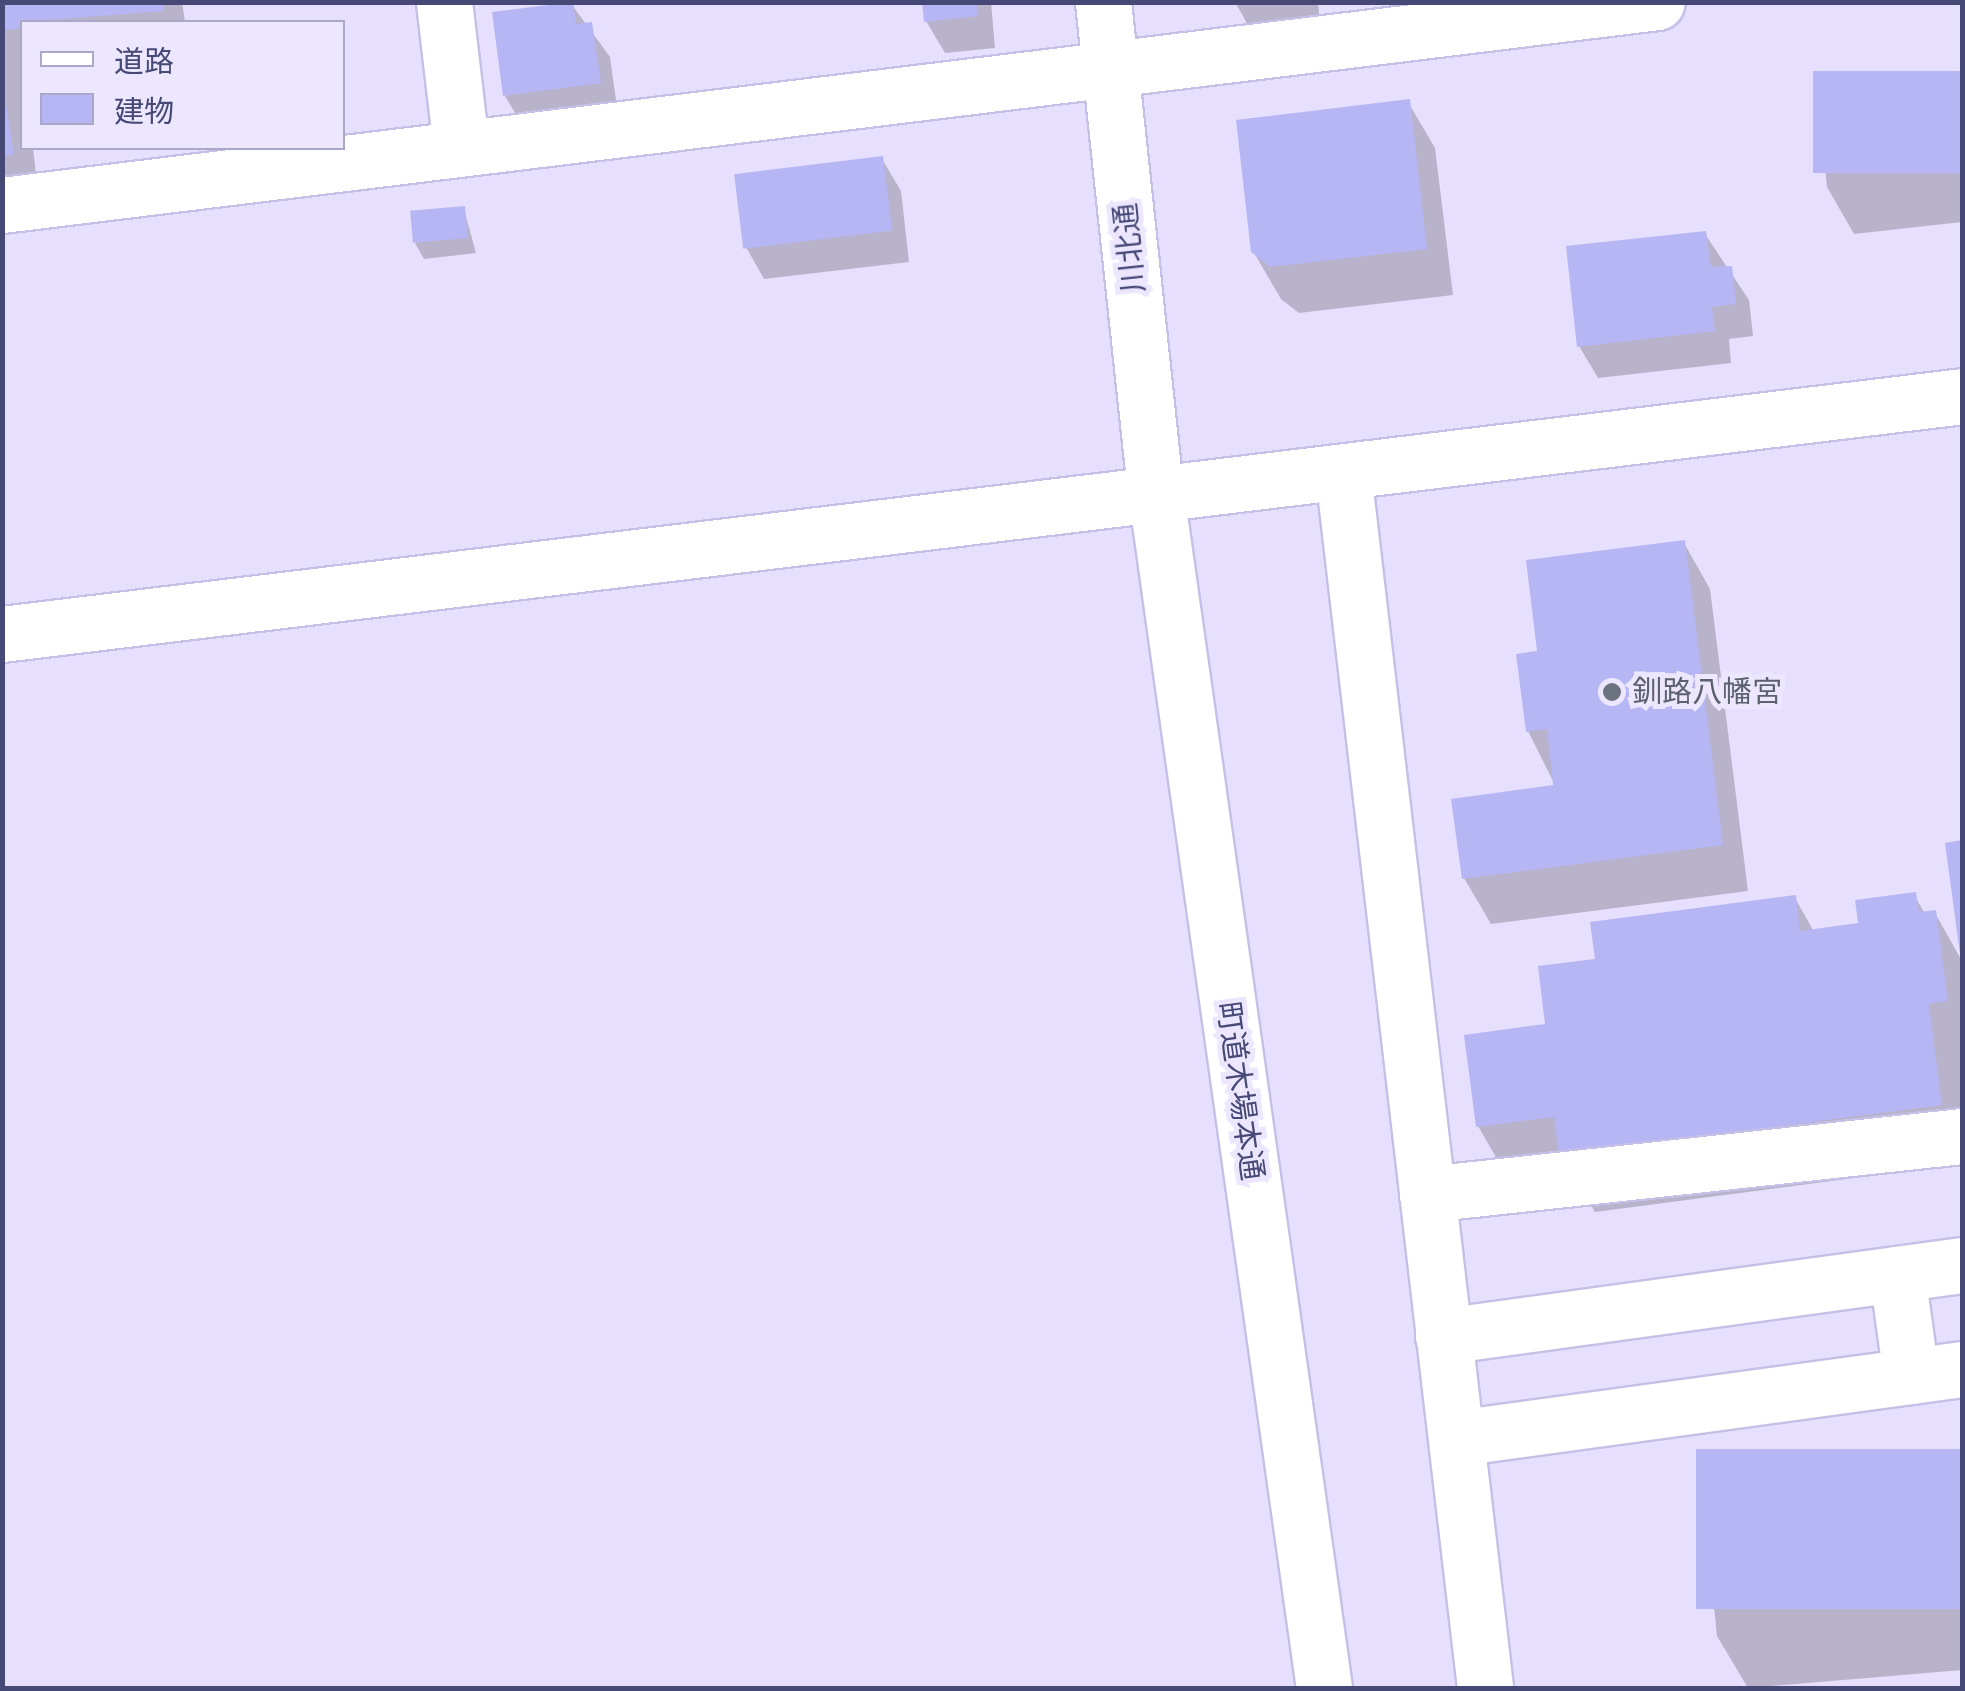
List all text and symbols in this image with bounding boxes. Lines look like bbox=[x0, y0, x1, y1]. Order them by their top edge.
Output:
legend bbox=[20, 20, 345, 150]
text: 道路 bbox=[114, 42, 174, 81]
text: 建物 bbox=[114, 92, 174, 131]
street label: 川北通 bbox=[1107, 201, 1153, 295]
place label: 釧路八幡宮 bbox=[1632, 674, 1782, 710]
marker: 釧路八幡宮 bbox=[1601, 681, 1623, 703]
street label: 町道木場本通 bbox=[1210, 999, 1270, 1183]

